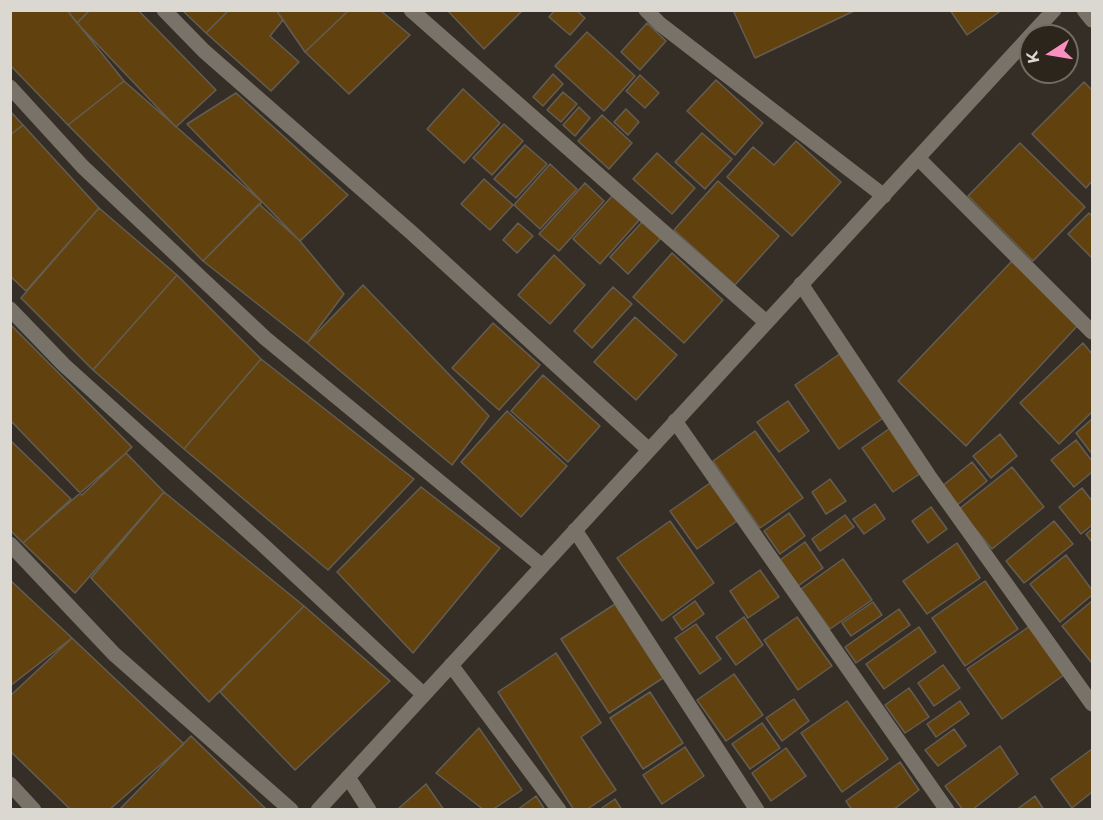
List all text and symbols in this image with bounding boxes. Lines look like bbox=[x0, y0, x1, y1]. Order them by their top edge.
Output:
north arrow bbox=[1019, 24, 1079, 84]
text: K bbox=[1022, 50, 1043, 65]

